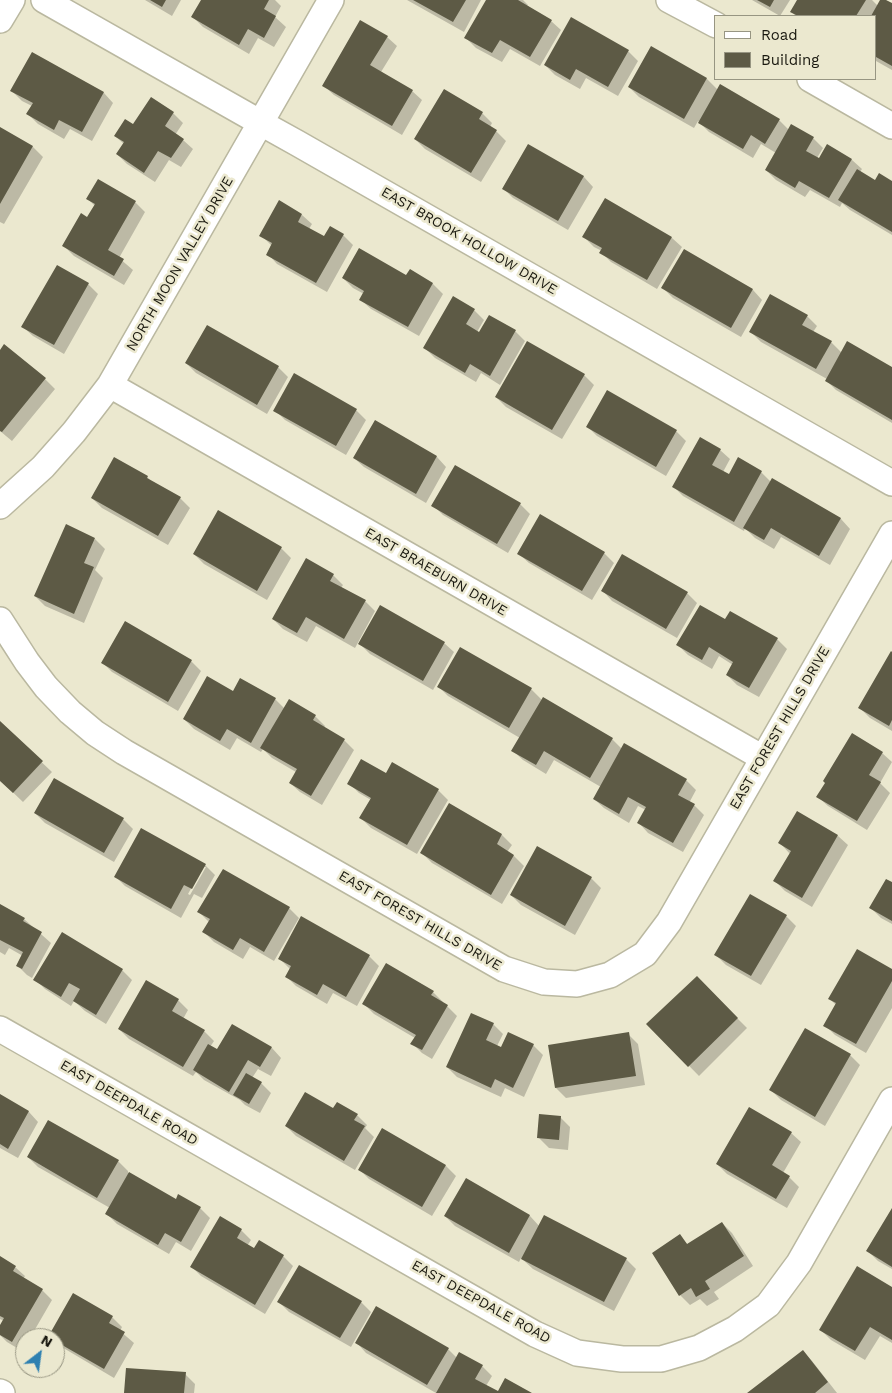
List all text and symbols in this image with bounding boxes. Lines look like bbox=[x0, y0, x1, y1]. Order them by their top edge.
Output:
legend bbox=[714, 15, 877, 80]
text: Road bbox=[761, 26, 798, 44]
text: Building bbox=[761, 51, 819, 69]
street label: NORTH MOON VALLEY DRIVE bbox=[123, 174, 237, 354]
street label: EAST BROOK HOLLOW DRIVE bbox=[378, 184, 560, 298]
street label: EAST BRAEBURN DRIVE bbox=[362, 524, 510, 620]
street label: EAST FOREST HILLS DRIVE bbox=[726, 644, 834, 812]
street label: EAST FOREST HILLS DRIVE bbox=[336, 867, 504, 975]
street label: EAST DEEPDALE ROAD bbox=[57, 1057, 201, 1149]
street label: EAST DEEPDALE ROAD bbox=[409, 1257, 553, 1347]
north arrow bbox=[15, 1328, 65, 1378]
text: N bbox=[39, 1331, 55, 1350]

